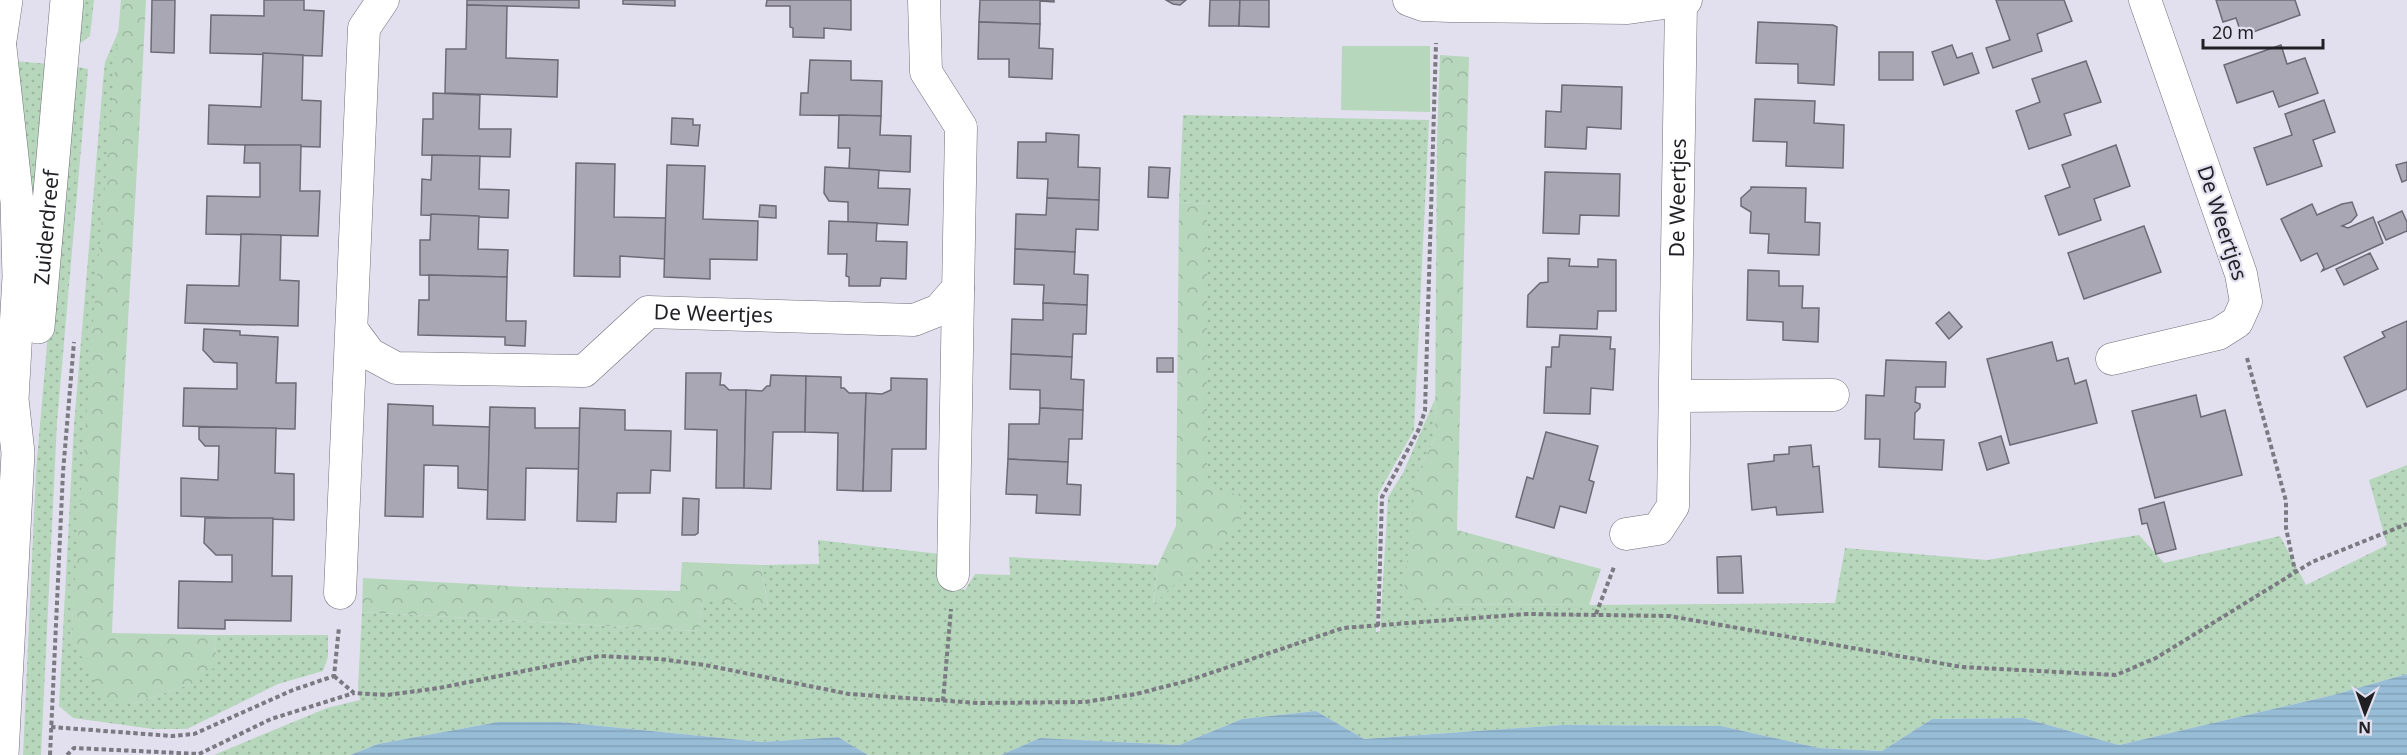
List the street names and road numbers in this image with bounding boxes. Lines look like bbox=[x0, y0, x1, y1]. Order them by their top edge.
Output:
street label: De Weertjes bbox=[1662, 138, 1692, 258]
street label: De Weertjes bbox=[2191, 162, 2255, 284]
street label: Zuiderdreef bbox=[27, 167, 65, 286]
street label: De Weertjes bbox=[653, 297, 773, 329]

